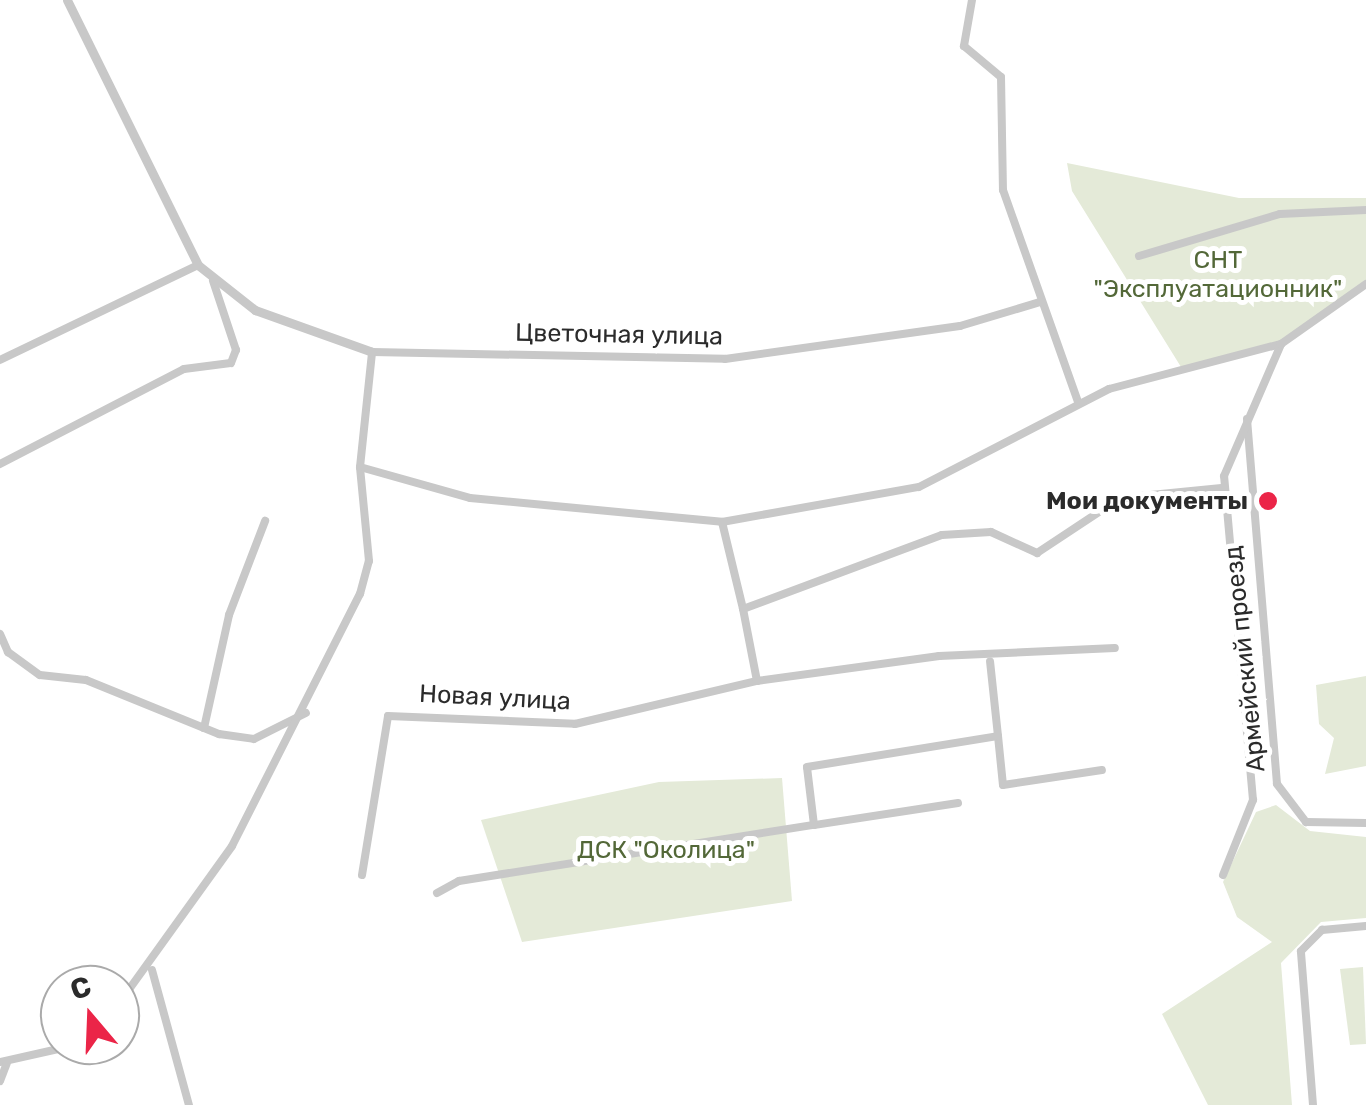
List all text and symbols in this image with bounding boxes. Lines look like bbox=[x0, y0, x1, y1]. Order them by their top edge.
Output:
park label: СНТ "Эксплуатационник" bbox=[1094, 246, 1342, 305]
street label: Цветочная улица bbox=[515, 318, 723, 352]
place label: Мои документы bbox=[1046, 486, 1248, 516]
marker: Мои документы bbox=[1257, 490, 1279, 512]
street label: Армейский проезд bbox=[1218, 544, 1272, 774]
street label: Новая улица bbox=[418, 679, 572, 717]
park label: ДСК "Околица" bbox=[577, 835, 755, 865]
north arrow bbox=[40, 965, 140, 1065]
text: С bbox=[66, 969, 95, 1007]

